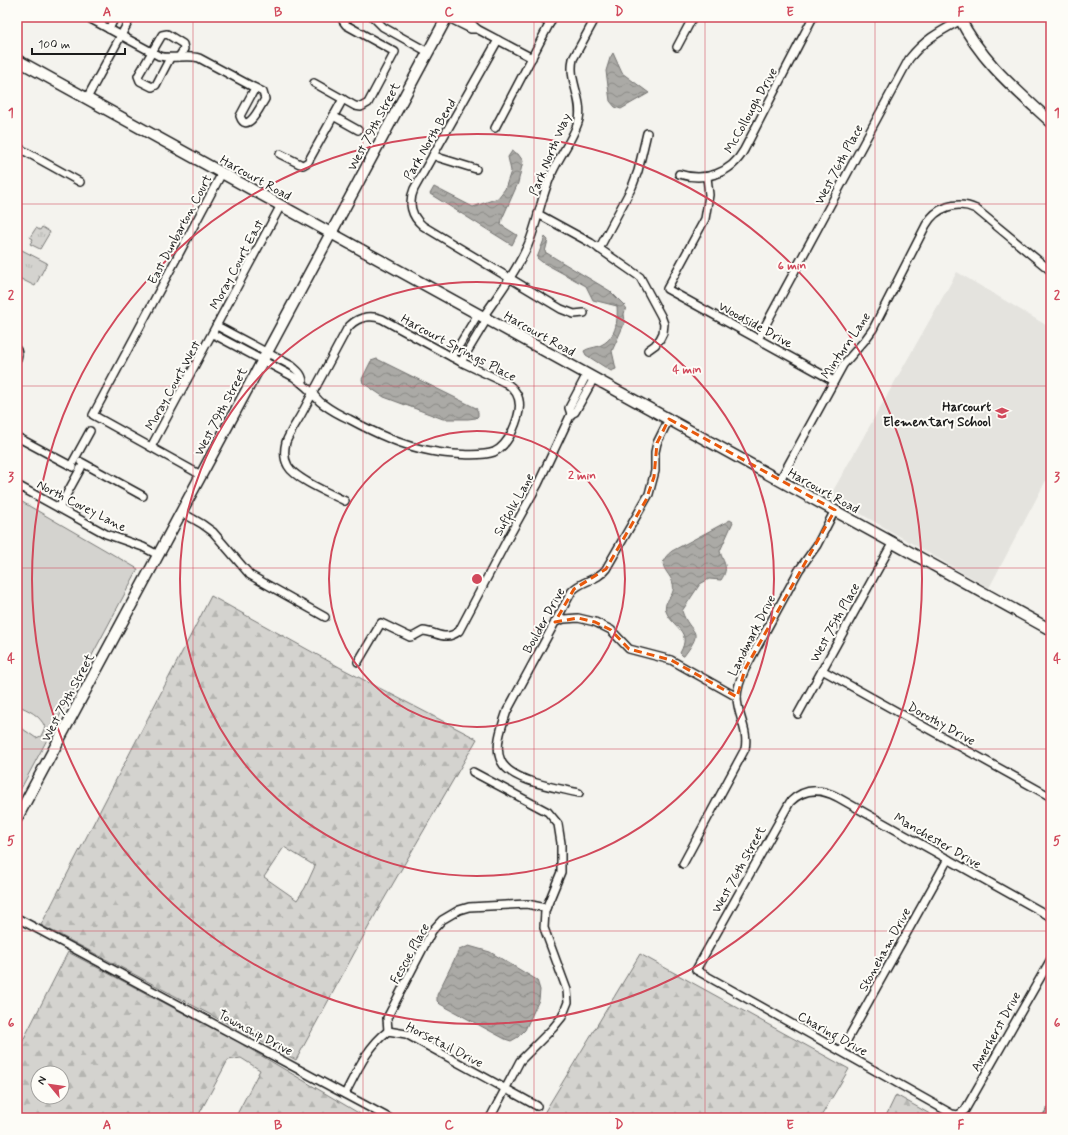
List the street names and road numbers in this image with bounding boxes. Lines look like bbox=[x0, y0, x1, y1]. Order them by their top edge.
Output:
street label: McCollough Drive bbox=[721, 65, 783, 157]
street label: West 79th Street bbox=[344, 79, 405, 174]
street label: Park North Bend bbox=[400, 96, 461, 184]
street label: Park North Way bbox=[525, 110, 576, 198]
street label: West 76th Place bbox=[811, 122, 868, 208]
street label: Harcourt Road bbox=[217, 152, 294, 205]
street label: East Dunbarton Court bbox=[144, 172, 216, 287]
street label: Moray Court East bbox=[206, 217, 268, 313]
street label: Woodside Drive bbox=[715, 298, 795, 353]
street label: Harcourt Road bbox=[501, 308, 578, 361]
street label: Minturn Lane bbox=[818, 309, 875, 383]
street label: Harcourt Springs Place bbox=[398, 311, 519, 386]
street label: Moray Court West bbox=[142, 338, 205, 434]
street label: West 79th Street bbox=[191, 364, 252, 459]
street label: Harcourt Road bbox=[785, 465, 862, 518]
street label: Suffolk Lane bbox=[490, 470, 540, 540]
street label: North Covey Lane bbox=[34, 476, 129, 536]
street label: West 75th Place bbox=[807, 580, 864, 665]
street label: Boulder Drive bbox=[519, 585, 569, 657]
street label: Landmark Drive bbox=[724, 592, 780, 679]
street label: West 79th Street bbox=[38, 650, 99, 745]
street label: Dorothy Drive bbox=[904, 699, 978, 750]
street label: Manchester Drive bbox=[890, 809, 984, 873]
street label: West 76th Street bbox=[708, 823, 770, 916]
street label: Stoneham Drive bbox=[855, 905, 915, 995]
street label: Fescue Place bbox=[387, 920, 434, 987]
street label: Amerherst Drive bbox=[967, 989, 1025, 1075]
street label: Township Drive bbox=[215, 1006, 296, 1060]
street label: Charing Drive bbox=[793, 1008, 870, 1062]
street label: Horsetail Drive bbox=[403, 1018, 486, 1072]

